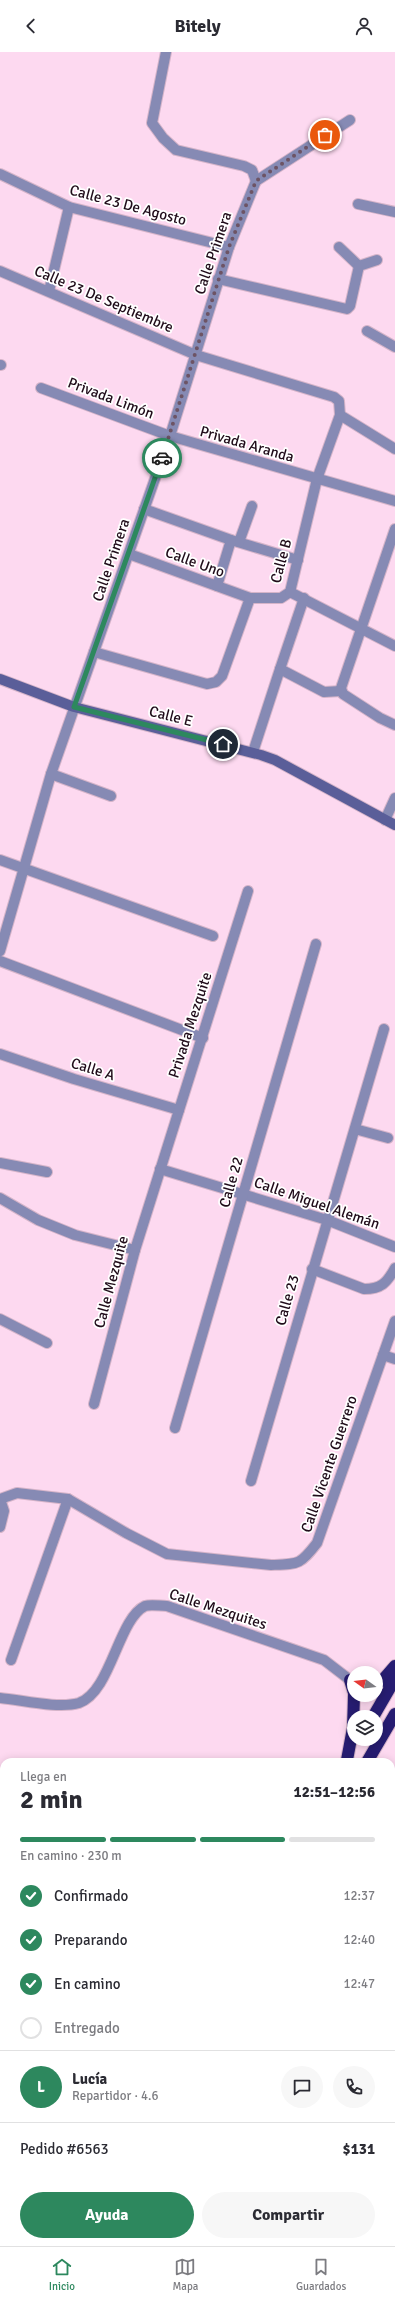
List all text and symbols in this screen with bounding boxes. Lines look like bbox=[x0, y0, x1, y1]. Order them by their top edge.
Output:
icon: back bbox=[20, 15, 42, 37]
text: Bitely bbox=[174, 15, 221, 37]
icon: person bbox=[353, 15, 375, 37]
pin bbox=[308, 118, 342, 152]
icon: bag bbox=[314, 124, 336, 146]
street label: Calle 23 De Agosto bbox=[68, 181, 189, 229]
street label: Calle Primera bbox=[190, 209, 236, 297]
street label: Calle 23 De Septiembre bbox=[32, 262, 176, 336]
street label: Privada Limón bbox=[65, 373, 157, 423]
street label: Privada Aranda bbox=[198, 422, 296, 466]
courier bbox=[142, 438, 182, 478]
icon: car bbox=[151, 447, 173, 469]
street label: Calle Primera bbox=[88, 516, 134, 604]
street label: Calle B bbox=[266, 537, 296, 585]
street label: Calle Uno bbox=[163, 543, 227, 581]
street label: Calle E bbox=[147, 702, 195, 730]
pin bbox=[206, 727, 240, 761]
icon: home bbox=[212, 733, 234, 755]
street label: Privada Mezquite bbox=[164, 970, 216, 1080]
street label: Calle A bbox=[69, 1054, 117, 1084]
street label: Calle 22 bbox=[215, 1154, 247, 1210]
street label: Calle Miguel Alemán bbox=[252, 1173, 382, 1233]
street label: Calle Mezquite bbox=[90, 1234, 132, 1330]
street label: Calle 23 bbox=[271, 1272, 303, 1328]
street label: Calle Vicente Guerrero bbox=[297, 1393, 361, 1535]
street label: Calle Mezquites bbox=[167, 1585, 269, 1633]
north arrow bbox=[347, 1666, 383, 1702]
map controls bbox=[347, 1666, 383, 1746]
button: layers bbox=[347, 1710, 383, 1746]
text: Llega en bbox=[20, 1769, 67, 1785]
text: 12:51–12:56 bbox=[294, 1783, 375, 1801]
text: 2 min bbox=[20, 1784, 83, 1816]
text: En camino · 230 m bbox=[20, 1848, 122, 1864]
icon: check bbox=[20, 1885, 42, 1907]
text: Confirmado bbox=[54, 1887, 128, 1905]
text: 12:37 bbox=[343, 1888, 375, 1904]
icon: check bbox=[20, 1929, 42, 1951]
text: Preparando bbox=[54, 1931, 128, 1949]
text: 12:40 bbox=[343, 1932, 375, 1948]
icon: check bbox=[20, 1973, 42, 1995]
text: En camino bbox=[54, 1975, 121, 1993]
text: 12:47 bbox=[343, 1976, 375, 1992]
text: Entregado bbox=[54, 2019, 120, 2037]
button: chat bbox=[281, 2066, 323, 2108]
button: phone bbox=[333, 2066, 375, 2108]
text: Lucía bbox=[72, 2070, 107, 2088]
text: L bbox=[37, 2078, 45, 2096]
text: Repartidor · 4.6 bbox=[72, 2088, 158, 2104]
text: Pedido #6563 bbox=[20, 2140, 109, 2158]
text: $131 bbox=[343, 2140, 375, 2158]
button: Ayuda bbox=[20, 2192, 194, 2238]
button: Compartir bbox=[202, 2192, 375, 2238]
tab: Inicio bbox=[49, 2256, 75, 2293]
tab: Mapa bbox=[172, 2256, 198, 2293]
tab: Guardados bbox=[296, 2256, 346, 2293]

